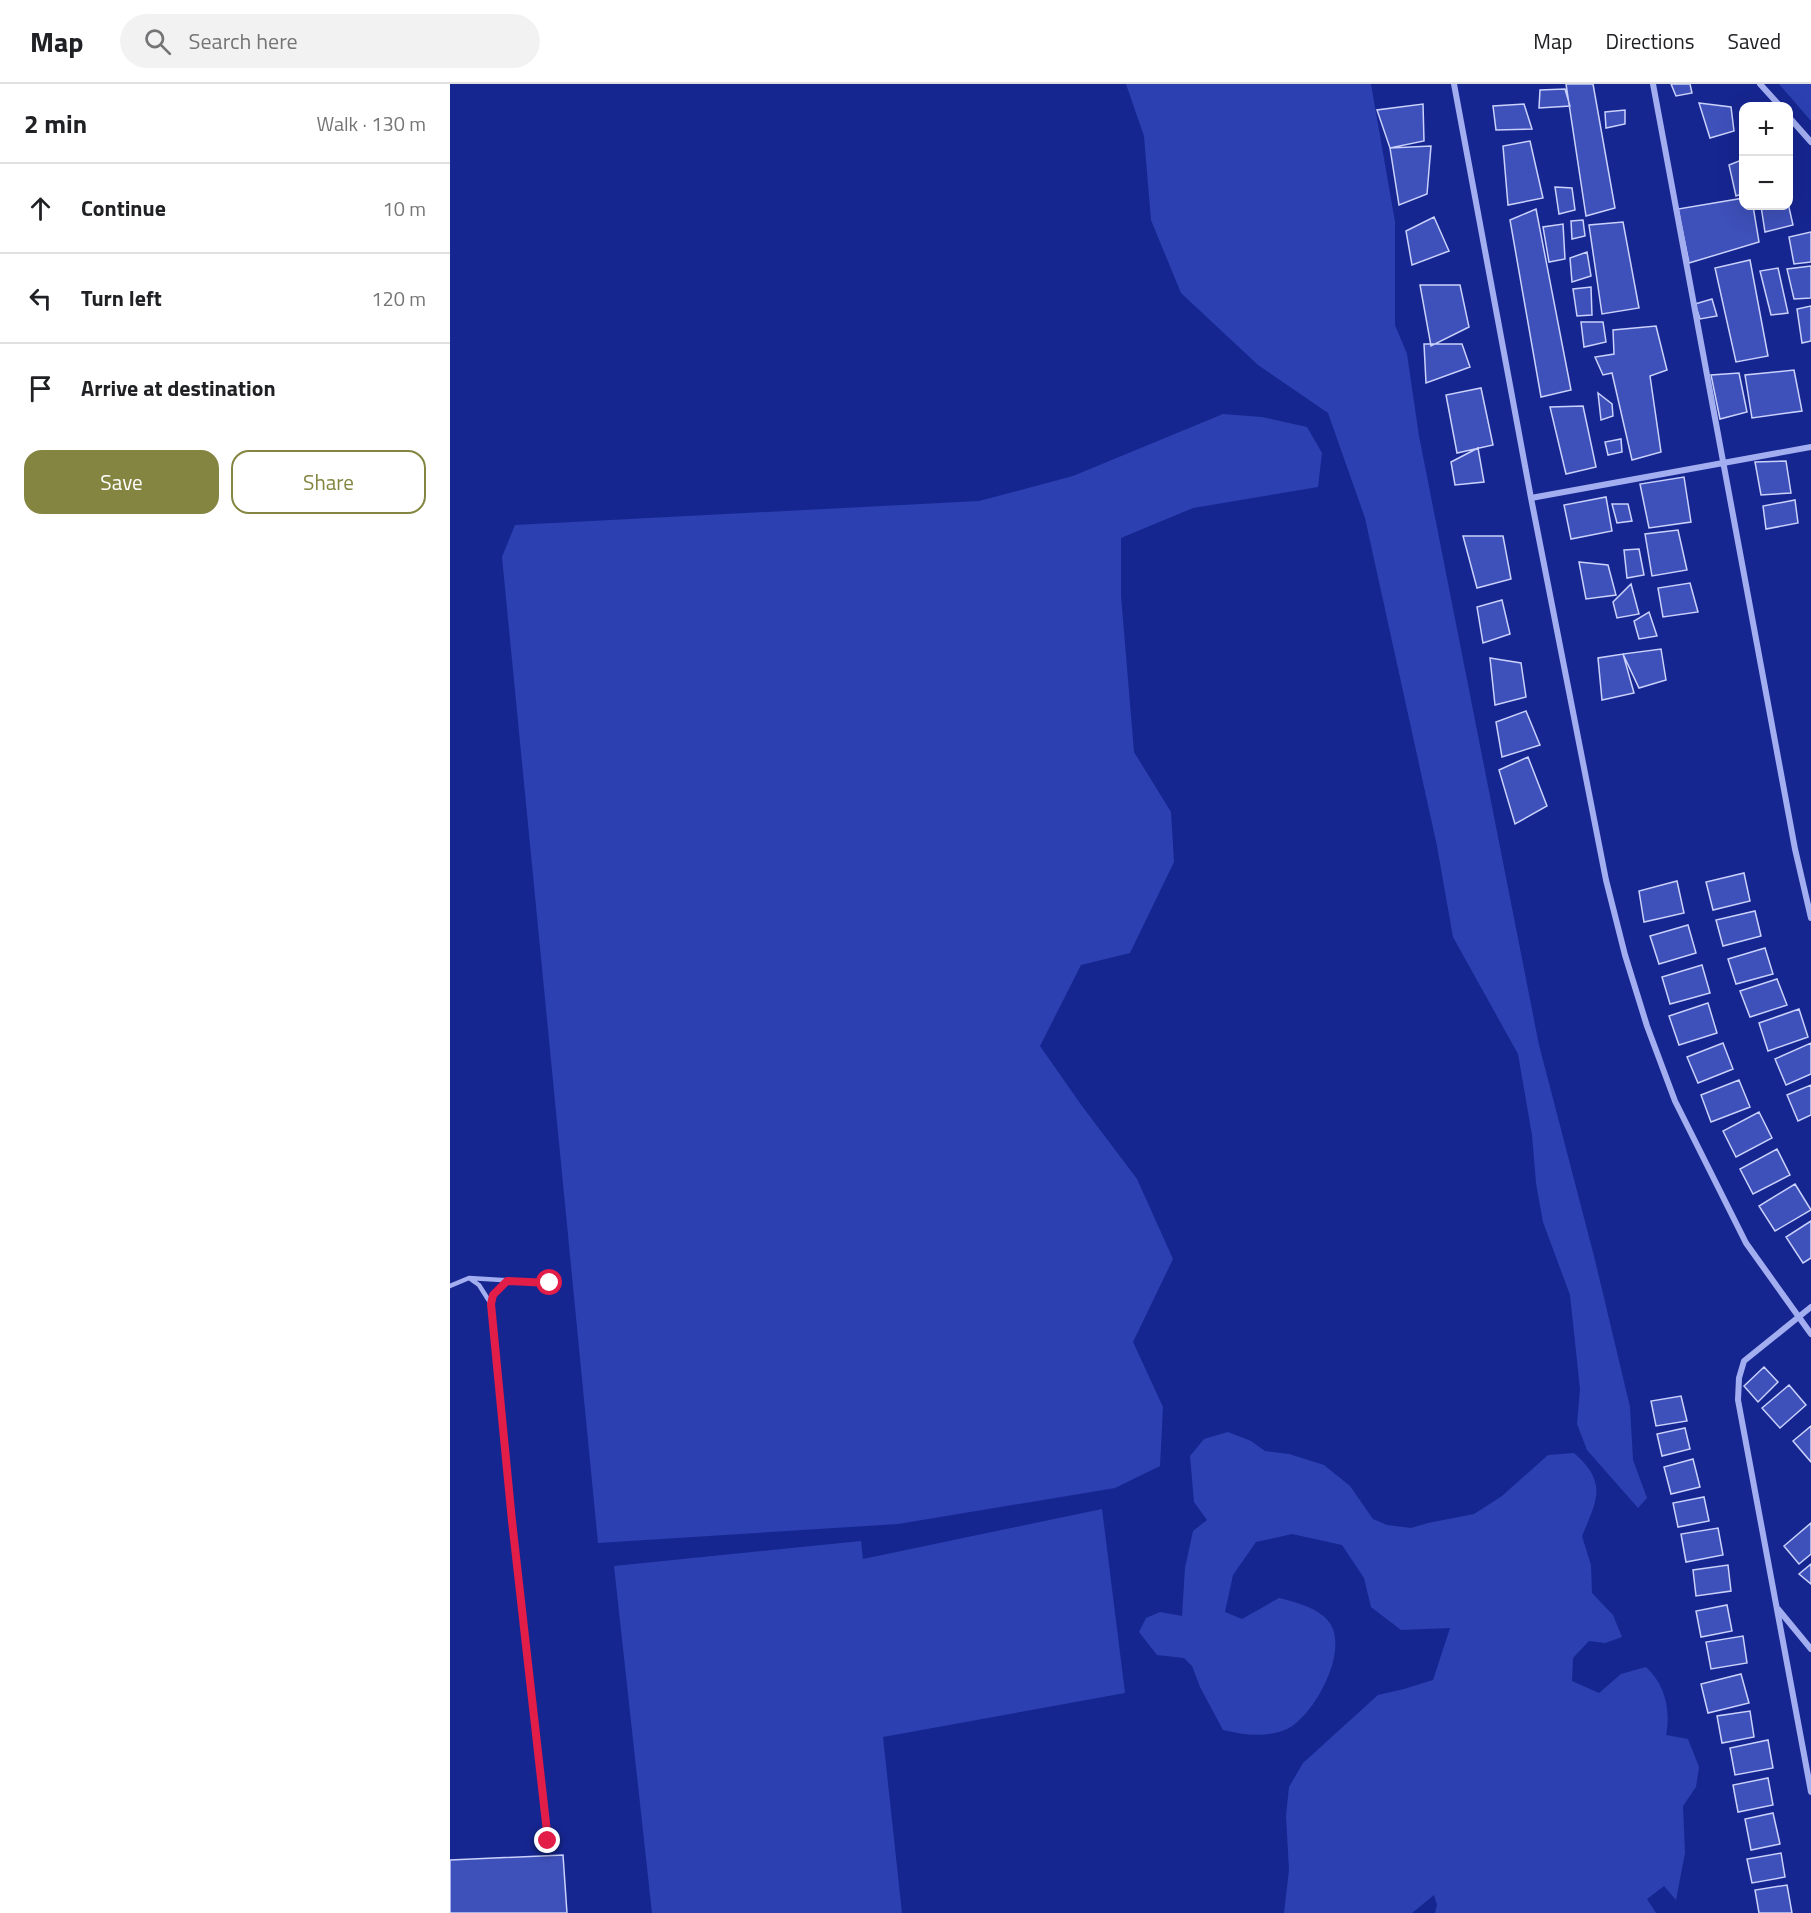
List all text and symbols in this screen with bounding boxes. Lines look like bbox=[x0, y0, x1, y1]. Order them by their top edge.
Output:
search box bbox=[120, 14, 540, 68]
text: Map bbox=[30, 20, 84, 63]
text: Search here bbox=[189, 24, 298, 58]
icon: search bbox=[141, 25, 174, 58]
text: Map bbox=[1533, 25, 1573, 57]
text: Directions bbox=[1606, 25, 1695, 57]
text: Saved bbox=[1728, 25, 1781, 57]
map controls bbox=[1739, 102, 1793, 210]
button: + bbox=[1739, 102, 1793, 156]
text: 2 min bbox=[24, 104, 87, 143]
text: Walk · 130 m bbox=[317, 108, 426, 139]
button: − bbox=[1739, 156, 1793, 210]
text: Continue bbox=[81, 191, 166, 225]
icon: ahead bbox=[24, 192, 57, 225]
text: 10 m bbox=[382, 193, 426, 224]
text: Turn left bbox=[81, 281, 162, 315]
icon: left bbox=[24, 282, 57, 315]
text: 120 m bbox=[371, 283, 426, 314]
text: Arrive at destination bbox=[81, 371, 276, 405]
icon: arrive bbox=[24, 372, 57, 405]
button: Save bbox=[24, 450, 219, 514]
button: Share bbox=[231, 450, 426, 514]
route start bbox=[536, 1269, 562, 1295]
route end bbox=[534, 1827, 560, 1853]

